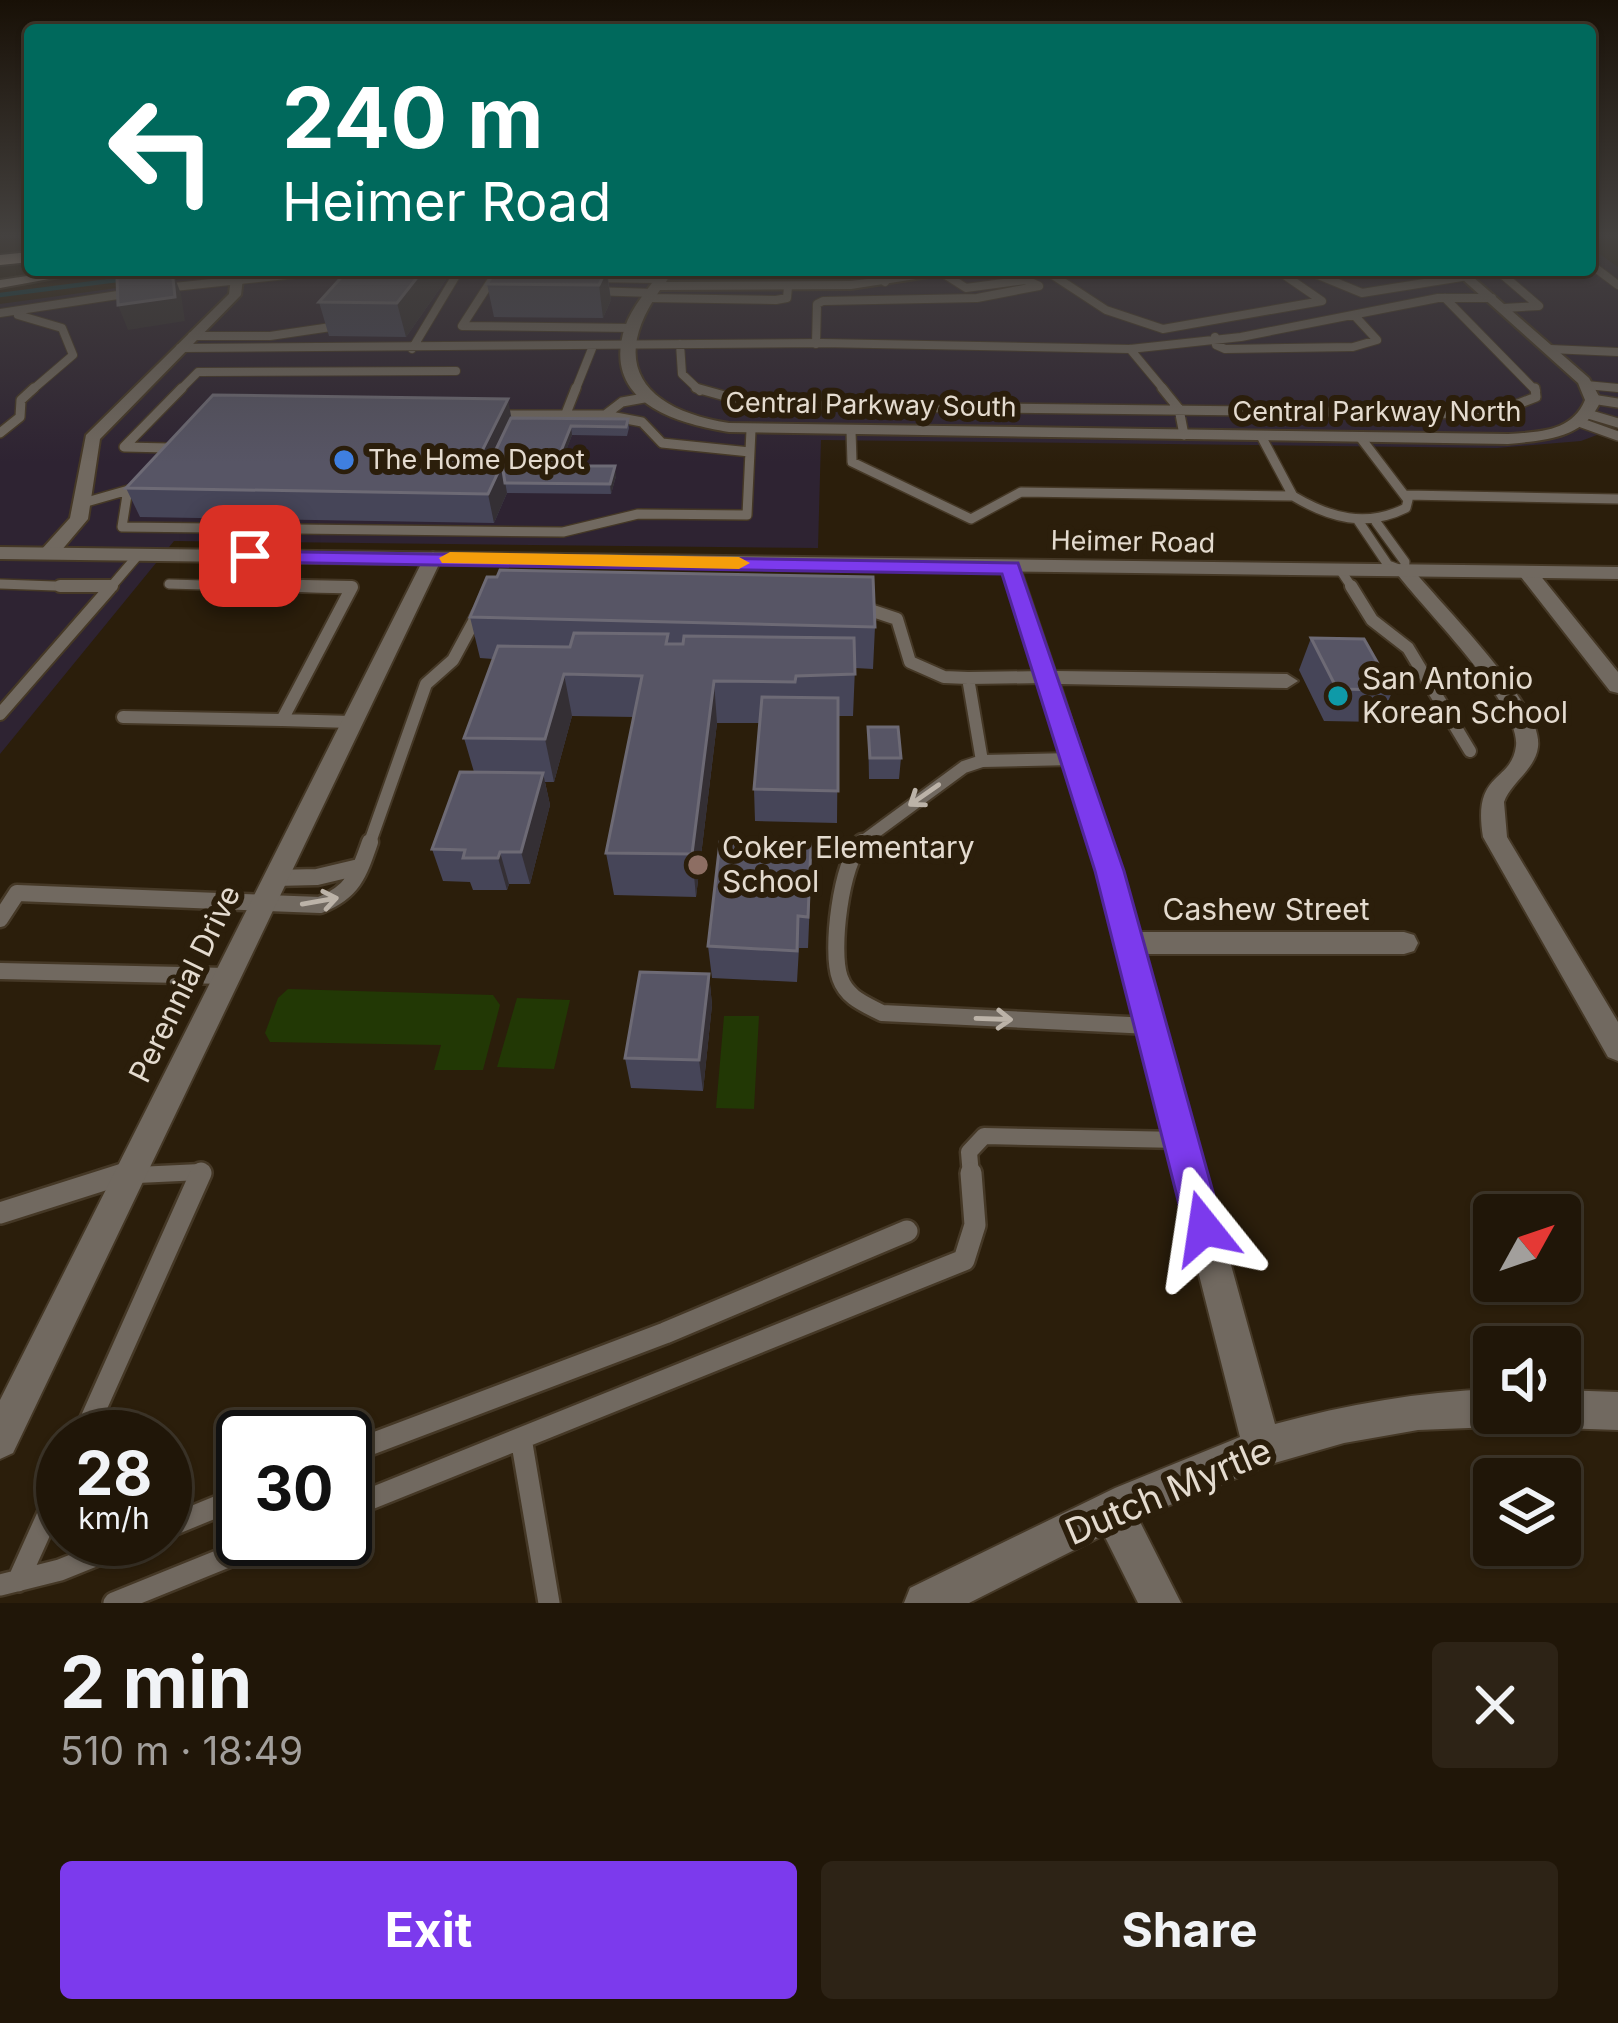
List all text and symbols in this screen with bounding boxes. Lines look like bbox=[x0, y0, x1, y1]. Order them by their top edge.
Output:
text: 240 m bbox=[282, 67, 544, 168]
icon: left bbox=[84, 72, 240, 228]
text: Heimer Road bbox=[282, 169, 611, 234]
street label: Central Parkway South bbox=[725, 385, 1017, 424]
street label: Central Parkway North bbox=[1232, 395, 1522, 428]
place label: The Home Depot bbox=[368, 443, 585, 476]
marker: The Home Depot bbox=[331, 447, 357, 473]
pin bbox=[199, 505, 301, 607]
icon: arrive bbox=[217, 523, 283, 589]
street label: Heimer Road bbox=[1050, 524, 1216, 559]
place label: San Antonio Korean School bbox=[1362, 660, 1568, 730]
marker: San Antonio Korean School bbox=[1325, 683, 1351, 709]
one-way arrow bbox=[908, 782, 941, 807]
place label: Coker Elementary School bbox=[722, 829, 975, 899]
marker: Coker Elementary School bbox=[685, 852, 711, 878]
street label: Perennial Drive bbox=[121, 879, 247, 1088]
one-way arrow bbox=[299, 889, 338, 912]
street label: Cashew Street bbox=[1163, 891, 1370, 927]
one-way arrow bbox=[974, 1008, 1013, 1031]
position arrow bbox=[1141, 1165, 1267, 1291]
north arrow bbox=[1473, 1194, 1581, 1302]
map controls bbox=[1473, 1194, 1581, 1566]
button: sound bbox=[1473, 1326, 1581, 1434]
speed limit sign: 30 bbox=[216, 1410, 372, 1566]
street label: Dutch Myrtle bbox=[1059, 1428, 1277, 1554]
text: 28 bbox=[76, 1437, 152, 1509]
button: layers bbox=[1473, 1458, 1581, 1566]
text: km/h bbox=[78, 1500, 150, 1536]
text: 2 min bbox=[60, 1638, 252, 1725]
button: close bbox=[1432, 1642, 1558, 1768]
text: 510 m · 18:49 bbox=[60, 1727, 303, 1774]
button: Exit bbox=[60, 1861, 797, 1999]
button: Share bbox=[821, 1861, 1558, 1999]

